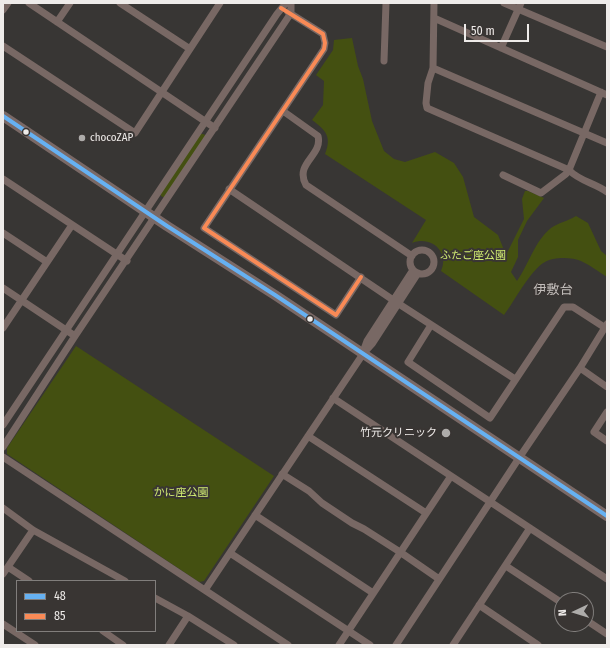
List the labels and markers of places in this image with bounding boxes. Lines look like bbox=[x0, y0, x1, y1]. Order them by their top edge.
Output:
unlabelled marker bbox=[21, 127, 31, 137]
place label: chocoZAP bbox=[90, 131, 133, 145]
marker: chocoZAP bbox=[77, 133, 87, 143]
unlabelled marker bbox=[305, 314, 315, 324]
place label: 竹元クリニック bbox=[360, 426, 437, 440]
marker: 竹元クリニック bbox=[440, 427, 452, 439]

